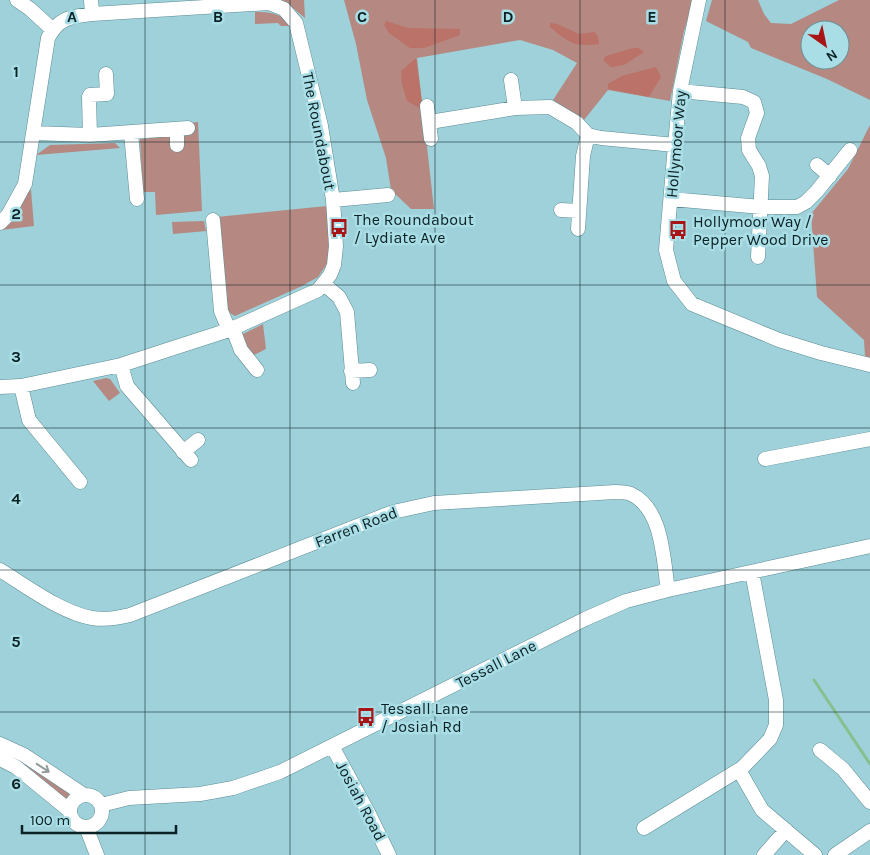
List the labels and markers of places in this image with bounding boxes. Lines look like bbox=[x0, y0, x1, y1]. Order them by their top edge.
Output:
place label: The Roundabout / Lydiate Ave bbox=[354, 210, 474, 247]
place label: Hollymoor Way / Pepper Wood Drive bbox=[693, 212, 829, 249]
bus stop icon: The Roundabout / Lydiate Ave bbox=[328, 217, 350, 239]
bus stop icon: Hollymoor Way / Pepper Wood Drive bbox=[667, 219, 689, 241]
place label: Tessall Lane / Josiah Rd bbox=[381, 699, 469, 736]
bus stop icon: Tessall Lane / Josiah Rd bbox=[355, 706, 377, 728]

